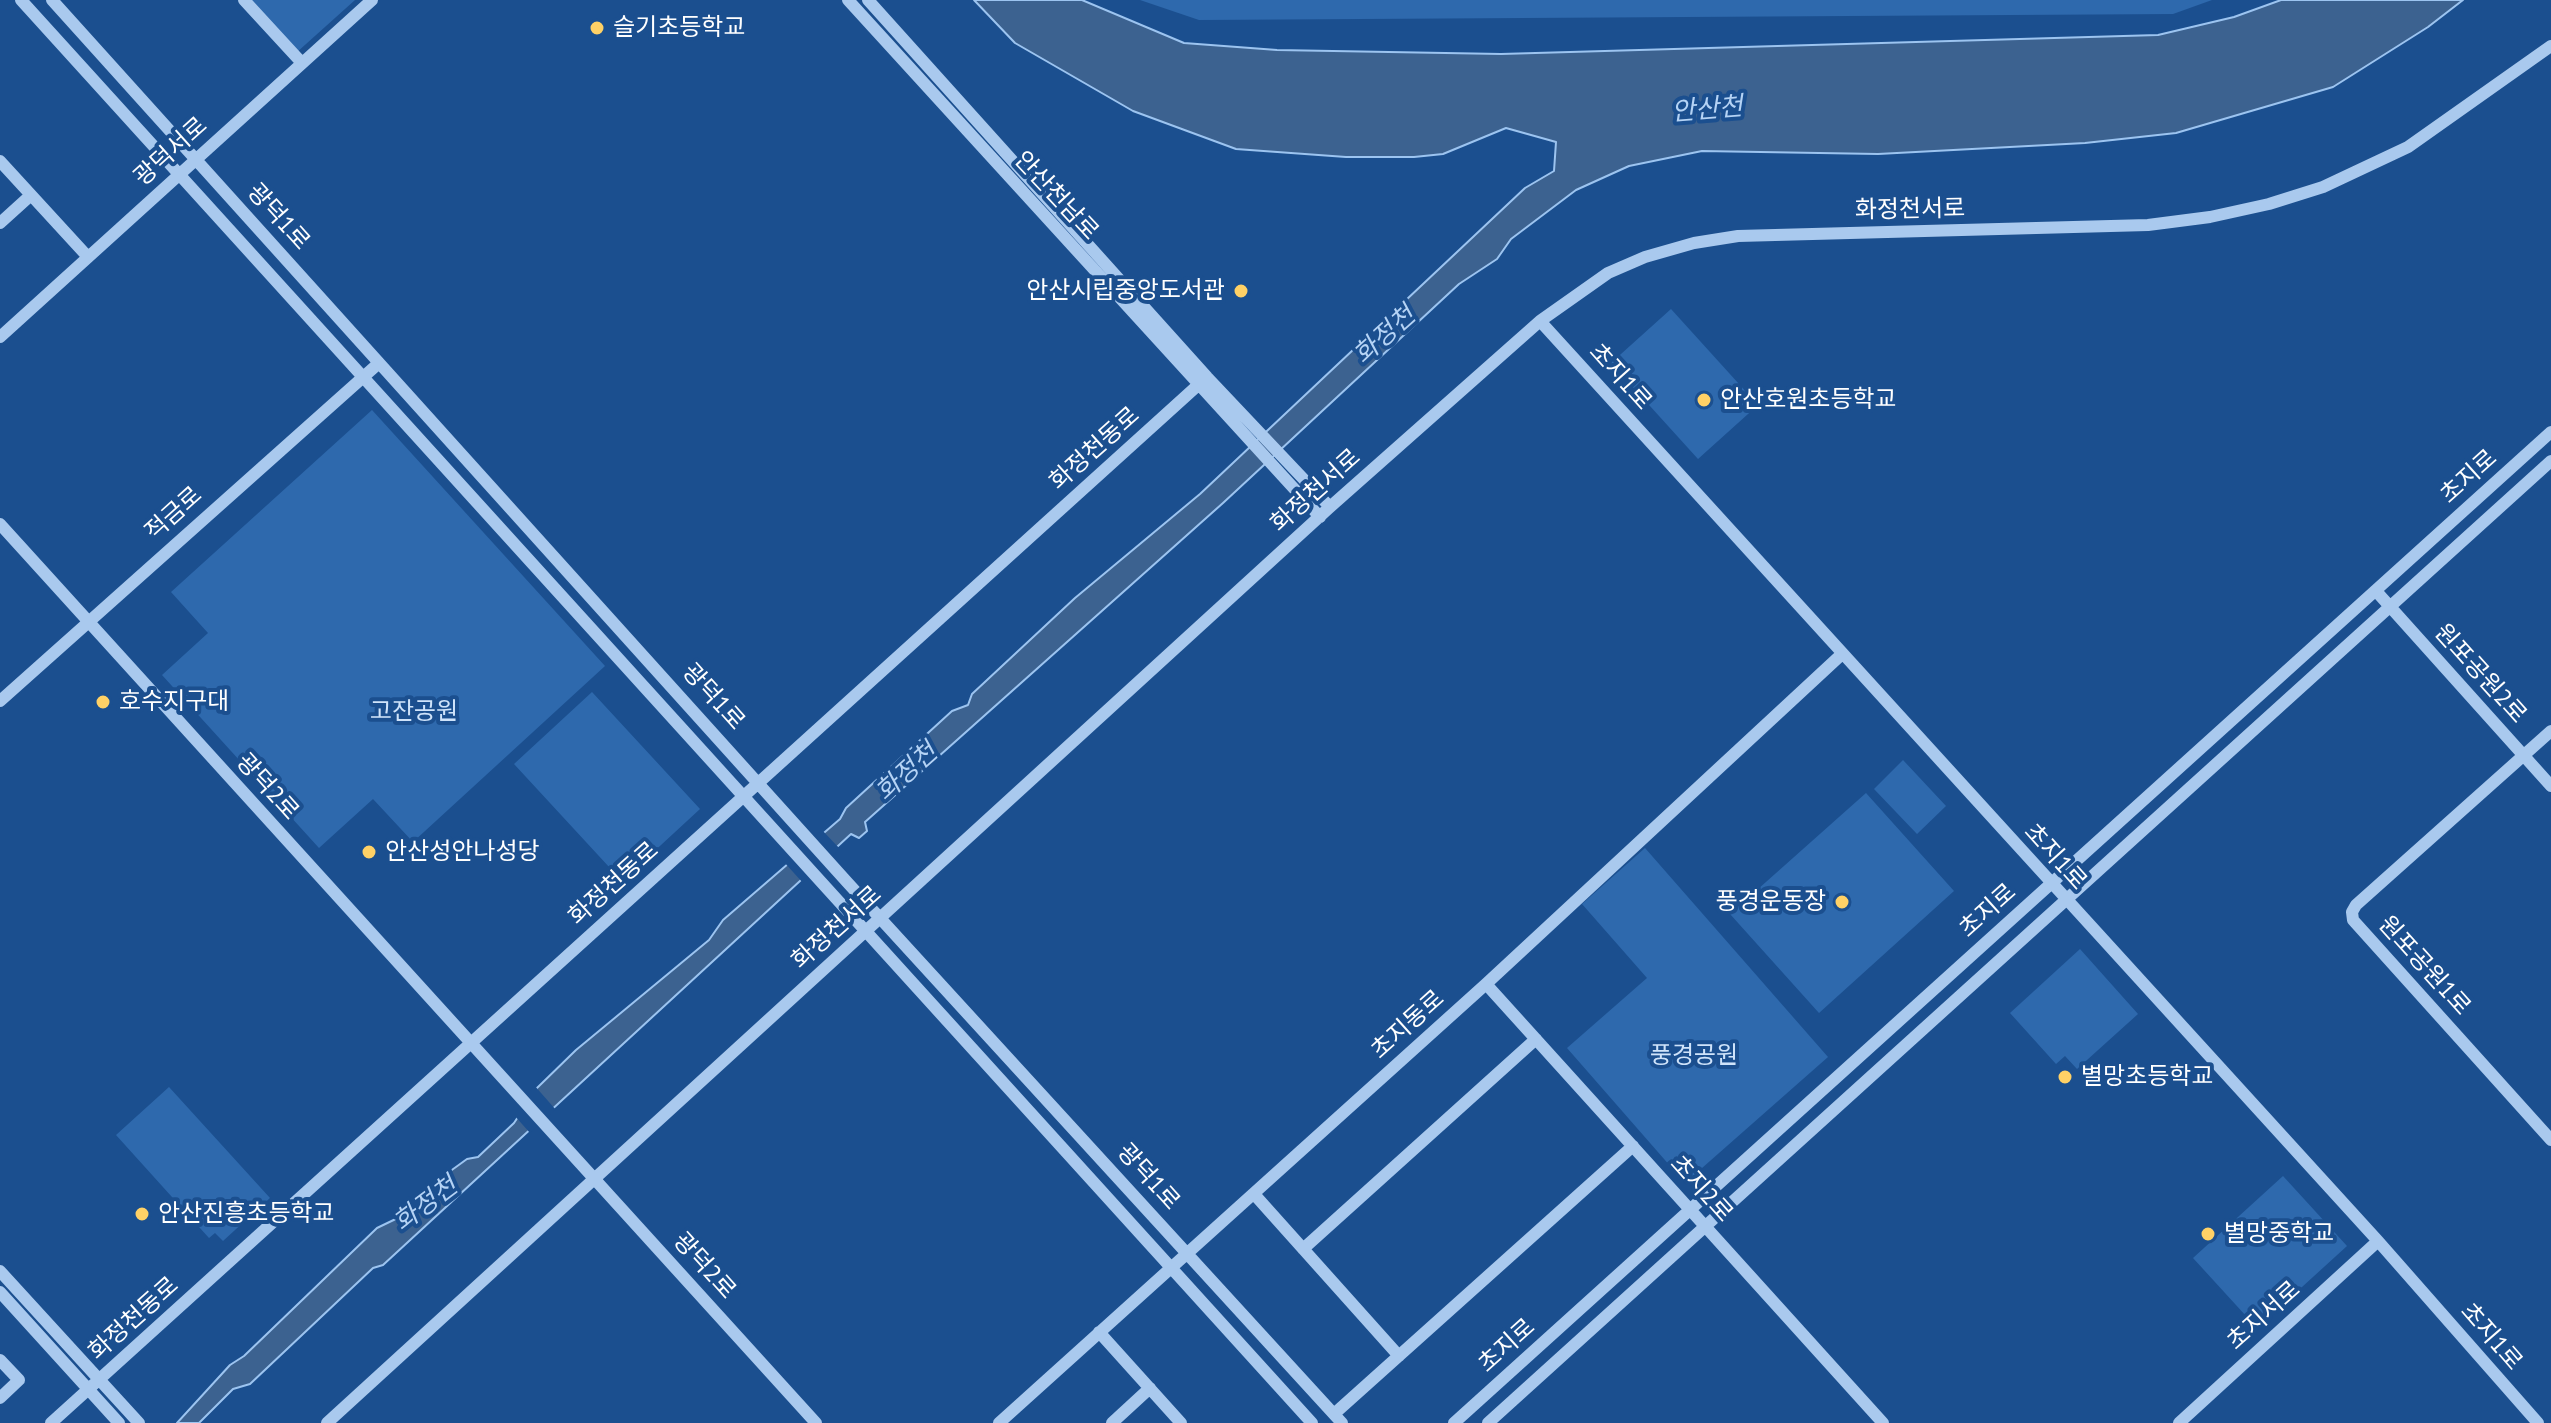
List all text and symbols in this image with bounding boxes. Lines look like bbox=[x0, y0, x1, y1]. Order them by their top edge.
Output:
place label: 슬기초등학교 bbox=[613, 14, 745, 42]
marker: 슬기초등학교 bbox=[588, 19, 606, 37]
water label: 안산천 bbox=[1670, 91, 1744, 129]
street label: 광덕서로 bbox=[129, 112, 213, 192]
street label: 안산천남로 bbox=[1008, 146, 1104, 246]
street label: 광덕1로 bbox=[241, 178, 315, 256]
street label: 화정천서로 bbox=[1855, 195, 1965, 225]
place label: 안산시립중앙도서관 bbox=[1026, 277, 1225, 305]
marker: 안산시립중앙도서관 bbox=[1232, 282, 1250, 300]
water label: 화정천 bbox=[1348, 300, 1422, 372]
street label: 초지1로 bbox=[1583, 338, 1657, 416]
place label: 안산호원초등학교 bbox=[1720, 386, 1897, 414]
marker: 안산호원초등학교 bbox=[1695, 391, 1713, 409]
street label: 화정천동로 bbox=[1044, 401, 1146, 497]
street label: 화정천서로 bbox=[1265, 443, 1367, 539]
street label: 초지로 bbox=[2435, 444, 2503, 510]
street label: 적금로 bbox=[140, 481, 208, 547]
street label: 원포공원2로 bbox=[2428, 618, 2532, 730]
street label: 광덕1로 bbox=[676, 658, 750, 736]
place label: 호수지구대 bbox=[119, 688, 229, 716]
marker: 호수지구대 bbox=[94, 693, 112, 711]
park label: 고잔공원 bbox=[370, 698, 458, 726]
water label: 화정천 bbox=[870, 737, 944, 809]
street label: 광덕2로 bbox=[230, 748, 304, 826]
street label: 초지1로 bbox=[2018, 818, 2092, 896]
street label: 화정천동로 bbox=[563, 836, 665, 932]
place label: 안산성안나성당 bbox=[385, 838, 540, 866]
marker: 안산성안나성당 bbox=[360, 843, 378, 861]
street label: 초지로 bbox=[1954, 878, 2022, 944]
street label: 화정천서로 bbox=[786, 880, 888, 976]
place label: 풍경운동장 bbox=[1716, 888, 1826, 916]
marker: 풍경운동장 bbox=[1833, 893, 1851, 911]
street label: 원포공원1로 bbox=[2372, 910, 2476, 1022]
street label: 초지동로 bbox=[1366, 985, 1450, 1065]
park label: 풍경공원 bbox=[1650, 1042, 1738, 1070]
place label: 별망초등학교 bbox=[2081, 1063, 2213, 1091]
marker: 별망초등학교 bbox=[2056, 1068, 2074, 1086]
street label: 광덕1로 bbox=[1111, 1138, 1185, 1216]
street label: 초지2로 bbox=[1664, 1150, 1738, 1228]
water label: 화정천 bbox=[388, 1171, 464, 1239]
place label: 안산진흥초등학교 bbox=[158, 1200, 335, 1228]
marker: 안산진흥초등학교 bbox=[133, 1205, 151, 1223]
place label: 별망중학교 bbox=[2224, 1220, 2334, 1248]
marker: 별망중학교 bbox=[2199, 1225, 2217, 1243]
street label: 광덕2로 bbox=[667, 1227, 741, 1305]
street label: 화정천동로 bbox=[83, 1271, 185, 1367]
street label: 초지서로 bbox=[2222, 1276, 2306, 1356]
street label: 초지1로 bbox=[2454, 1298, 2528, 1376]
street label: 초지로 bbox=[1473, 1313, 1541, 1379]

